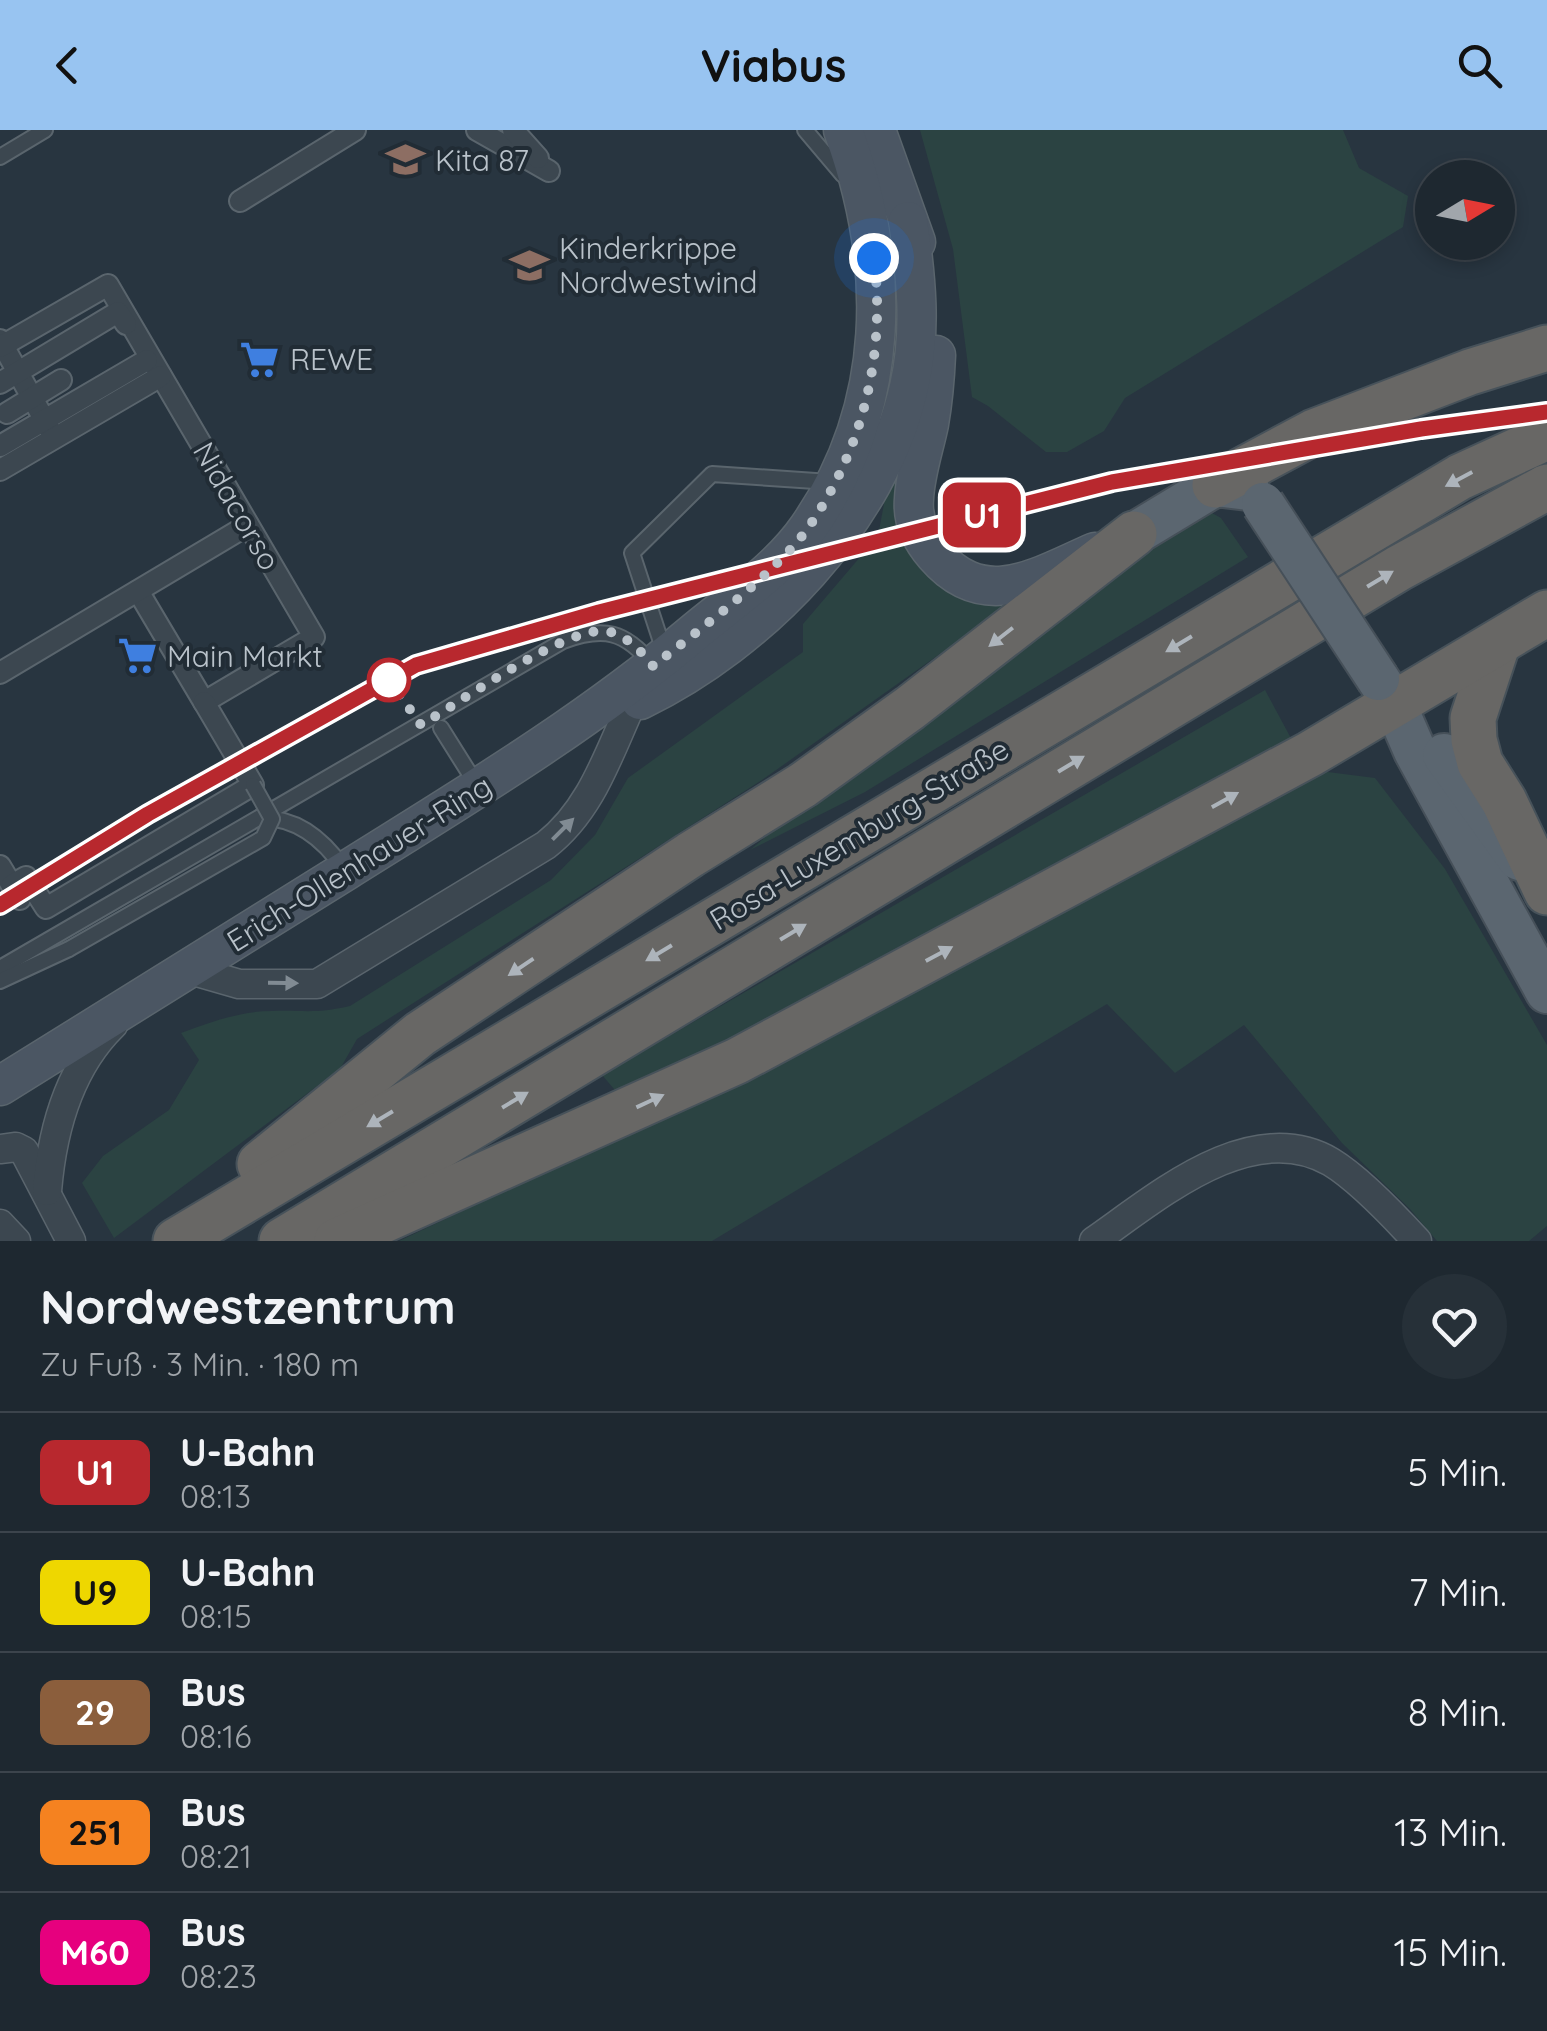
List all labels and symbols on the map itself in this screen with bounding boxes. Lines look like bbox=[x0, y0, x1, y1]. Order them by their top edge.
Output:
school or university icon: Kita 87 bbox=[384, 139, 426, 181]
place label: Kita 87 bbox=[435, 141, 529, 179]
north arrow bbox=[1415, 160, 1515, 260]
place label: Kinderkrippe Nordwestwind bbox=[559, 229, 757, 301]
your location bbox=[849, 233, 899, 283]
school or university icon: Kinderkrippe Nordwestwind bbox=[508, 244, 550, 286]
supermarket icon: REWE bbox=[239, 338, 281, 380]
place label: REWE bbox=[290, 340, 373, 378]
street label: Nidacorso bbox=[185, 435, 289, 577]
one-way arrow bbox=[1445, 469, 1473, 487]
line badge: U1 bbox=[937, 482, 1027, 548]
one-way arrow bbox=[1366, 571, 1394, 588]
one-way arrow bbox=[989, 627, 1015, 648]
supermarket icon: Main Markt bbox=[116, 635, 158, 677]
one-way arrow bbox=[1165, 635, 1193, 652]
place label: Main Markt bbox=[167, 637, 323, 675]
unlabelled marker bbox=[368, 659, 410, 701]
street label: Rosa-Luxemburg-Straße bbox=[703, 730, 1015, 938]
one-way arrow bbox=[1057, 756, 1085, 773]
street label: Erich-Ollenhauer-Ring bbox=[220, 766, 498, 960]
one-way arrow bbox=[1211, 791, 1240, 808]
one-way arrow bbox=[550, 818, 574, 842]
one-way arrow bbox=[779, 924, 807, 941]
one-way arrow bbox=[645, 944, 673, 961]
one-way arrow bbox=[925, 946, 954, 963]
one-way arrow bbox=[507, 957, 535, 976]
one-way arrow bbox=[267, 975, 299, 991]
one-way arrow bbox=[501, 1092, 529, 1109]
one-way arrow bbox=[635, 1093, 665, 1109]
one-way arrow bbox=[366, 1110, 394, 1127]

